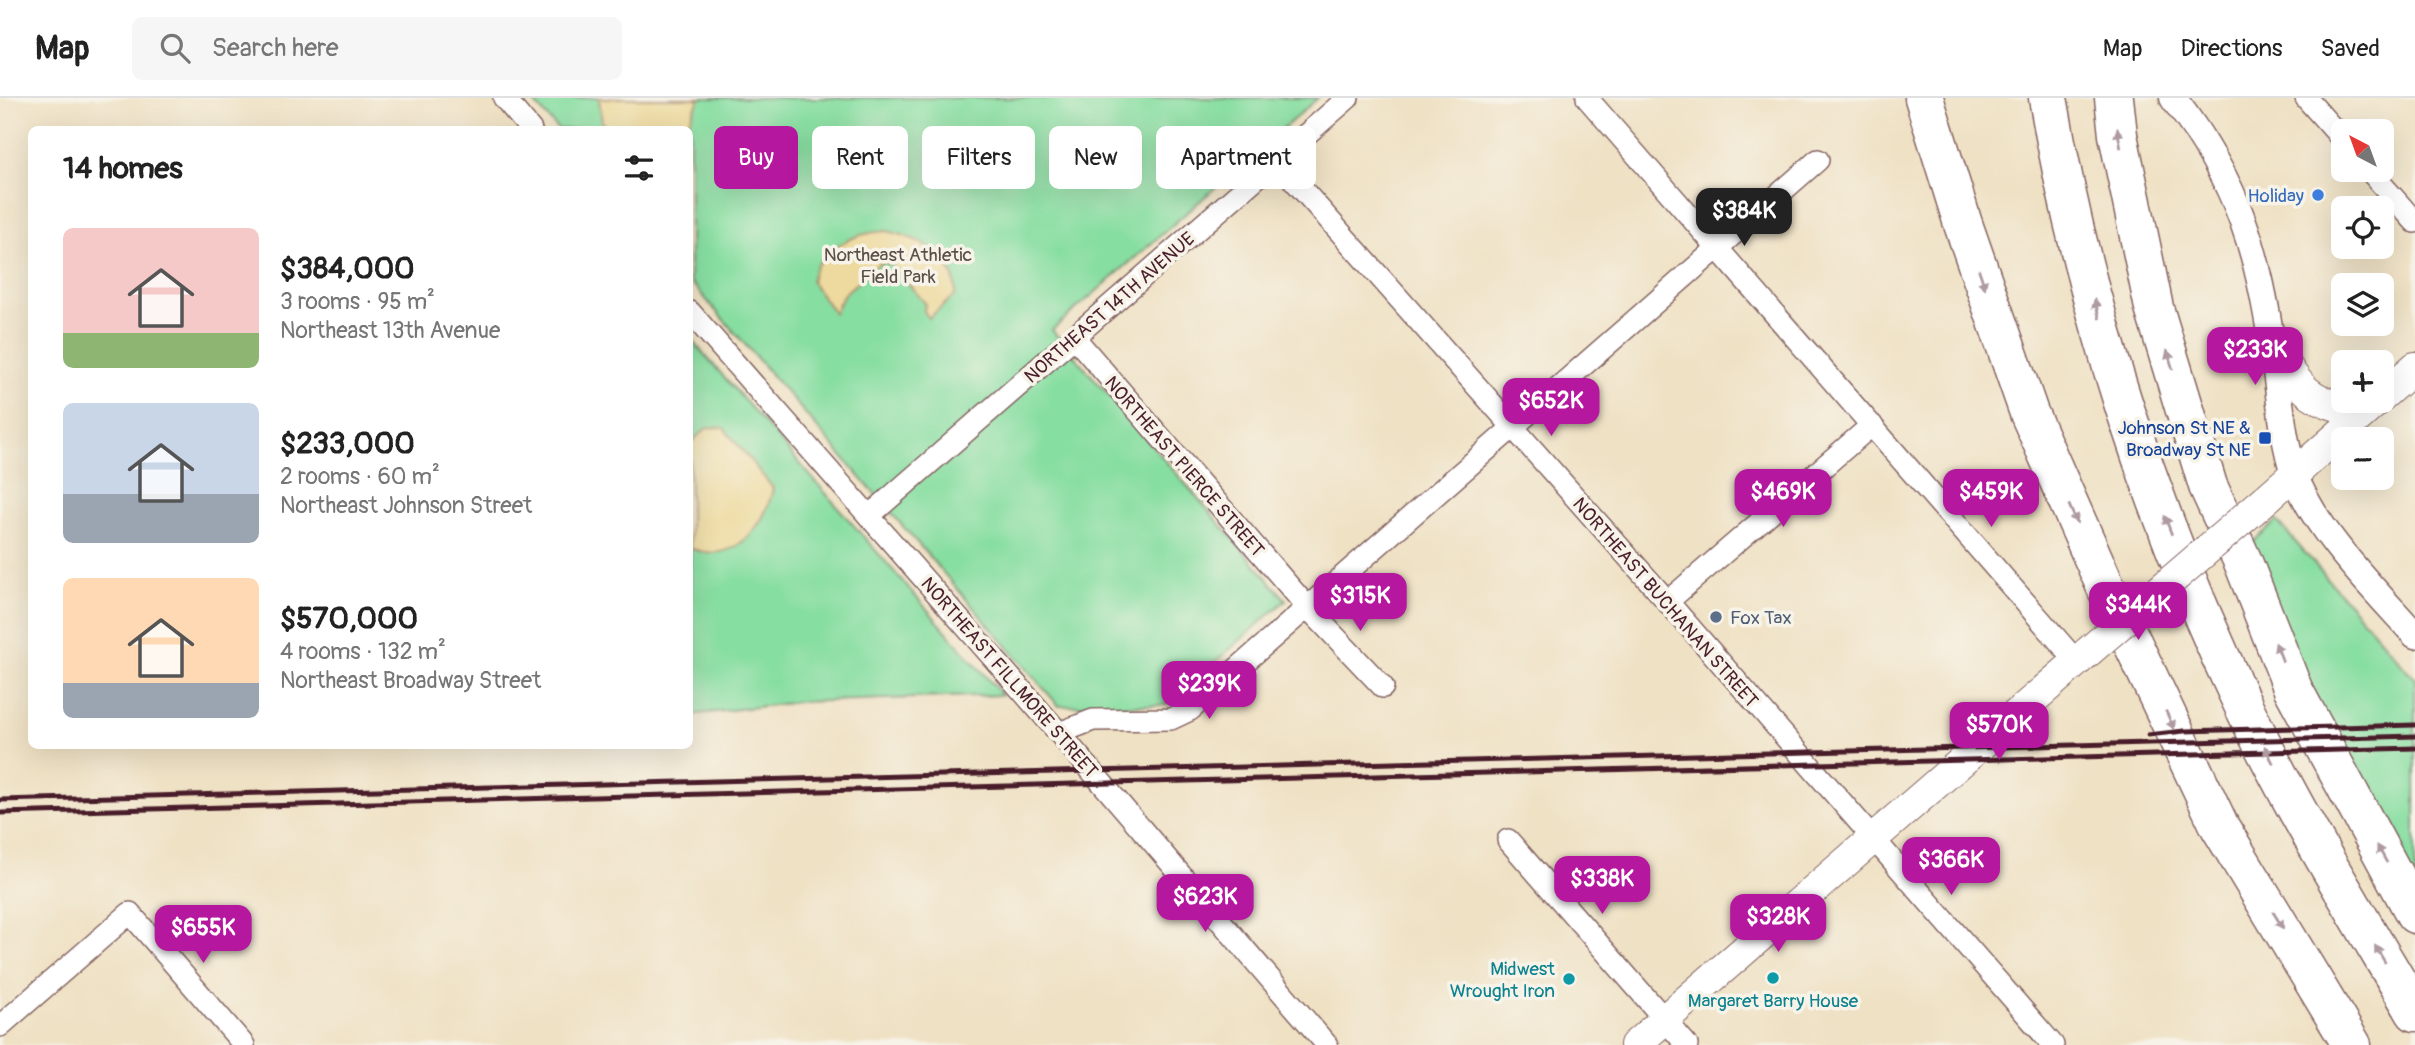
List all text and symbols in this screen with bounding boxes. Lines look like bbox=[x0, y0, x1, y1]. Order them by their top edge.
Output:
search box bbox=[132, 17, 622, 80]
text: Map bbox=[35, 28, 90, 69]
icon: search bbox=[156, 29, 194, 67]
text: Search here bbox=[212, 32, 339, 64]
text: Map bbox=[2103, 34, 2143, 63]
text: Directions bbox=[2181, 34, 2282, 63]
text: Saved bbox=[2320, 34, 2380, 63]
north arrow bbox=[2331, 119, 2394, 182]
map controls bbox=[2331, 119, 2394, 490]
chip: Buy bbox=[714, 126, 798, 189]
chip: Rent bbox=[812, 126, 908, 189]
chip: Filters bbox=[922, 126, 1035, 189]
chip: New bbox=[1049, 126, 1142, 189]
chip: Apartment bbox=[1156, 126, 1316, 189]
one-way arrow bbox=[2113, 127, 2124, 149]
icon: filters bbox=[620, 149, 658, 187]
text: 14 homes bbox=[63, 150, 183, 187]
place label: Holiday bbox=[2248, 184, 2304, 208]
marker: Holiday bbox=[2310, 187, 2326, 203]
pin: $384K bbox=[1695, 188, 1793, 248]
text: $384K bbox=[1712, 196, 1776, 225]
button: locate bbox=[2331, 196, 2394, 259]
street label: NORTHEAST 14TH AVENUE bbox=[1019, 227, 1200, 388]
park label: Northeast Athletic Field Park bbox=[824, 243, 973, 289]
text: $384,000 bbox=[280, 250, 415, 287]
icon: home bbox=[119, 256, 203, 340]
one-way arrow bbox=[1977, 269, 1988, 290]
button: layers bbox=[2331, 273, 2394, 336]
text: 3 rooms · 95 m² bbox=[280, 287, 435, 316]
one-way arrow bbox=[2091, 298, 2102, 320]
text: Northeast 13th Avenue bbox=[280, 316, 500, 345]
pin: $233K bbox=[2206, 328, 2304, 387]
text: $233K bbox=[2223, 335, 2287, 364]
one-way arrow bbox=[2164, 349, 2175, 370]
button: + bbox=[2331, 350, 2394, 413]
street label: NORTHEAST PIERCE STREET bbox=[1099, 371, 1269, 562]
pin: $652K bbox=[1502, 378, 1600, 438]
text: $652K bbox=[1518, 386, 1584, 415]
place label: Johnson St NE & Broadway St NE bbox=[2117, 416, 2251, 462]
text: $233,000 bbox=[280, 425, 415, 462]
button: − bbox=[2331, 427, 2394, 490]
marker: Johnson St NE & Broadway St NE bbox=[2257, 430, 2273, 446]
icon: home bbox=[119, 431, 203, 515]
text: 2 rooms · 60 m² bbox=[280, 462, 440, 491]
pin: $469K bbox=[1734, 470, 1832, 529]
pin: $459K bbox=[1942, 470, 2040, 529]
text: $469K bbox=[1751, 477, 1815, 506]
text: $459K bbox=[1959, 477, 2023, 506]
text: Northeast Johnson Street bbox=[280, 491, 532, 520]
street label: NORTHEAST BUCHANAN STREET bbox=[1567, 493, 1763, 713]
one-way arrow bbox=[2068, 504, 2079, 525]
one-way arrow bbox=[2162, 514, 2173, 535]
street label: NORTHEAST FILLMORE STREET bbox=[915, 572, 1103, 783]
pin: $315K bbox=[1311, 574, 1409, 633]
text: $315K bbox=[1330, 581, 1390, 610]
pin: $344K bbox=[2089, 582, 2187, 642]
text: $344K bbox=[2105, 590, 2171, 619]
text: $570,000 bbox=[280, 600, 418, 637]
icon: home bbox=[119, 606, 203, 690]
place label: Fox Tax bbox=[1730, 606, 1792, 630]
marker: Fox Tax bbox=[1708, 609, 1724, 625]
text: 4 rooms · 132 m² bbox=[280, 637, 446, 666]
one-way arrow bbox=[2273, 641, 2284, 662]
pin: $239K bbox=[1160, 662, 1258, 721]
text: Northeast Broadway Street bbox=[280, 666, 541, 695]
text: $239K bbox=[1177, 669, 1241, 698]
pin: $570K bbox=[1950, 702, 2048, 762]
text: $570K bbox=[1966, 710, 2032, 739]
one-way arrow bbox=[2165, 710, 2176, 730]
one-way arrow bbox=[2263, 745, 2274, 765]
pin: $366K bbox=[1902, 838, 2000, 897]
text: $366K bbox=[1918, 845, 1984, 874]
one-way arrow bbox=[2376, 845, 2388, 864]
pin: $338K bbox=[1553, 856, 1651, 916]
text: $338K bbox=[1570, 864, 1634, 893]
pin: $623K bbox=[1156, 874, 1254, 934]
text: $623K bbox=[1173, 882, 1237, 911]
pin: $328K bbox=[1729, 894, 1827, 954]
text: $328K bbox=[1746, 902, 1810, 931]
pin: $655K bbox=[154, 906, 252, 965]
one-way arrow bbox=[2271, 911, 2284, 930]
text: $655K bbox=[171, 913, 235, 942]
one-way arrow bbox=[2374, 944, 2386, 963]
place label: Midwest Wrought Iron bbox=[1450, 957, 1555, 1003]
marker: Margaret Barry House bbox=[1765, 970, 1781, 986]
marker: Midwest Wrought Iron bbox=[1561, 971, 1577, 987]
place label: Margaret Barry House bbox=[1688, 989, 1859, 1013]

